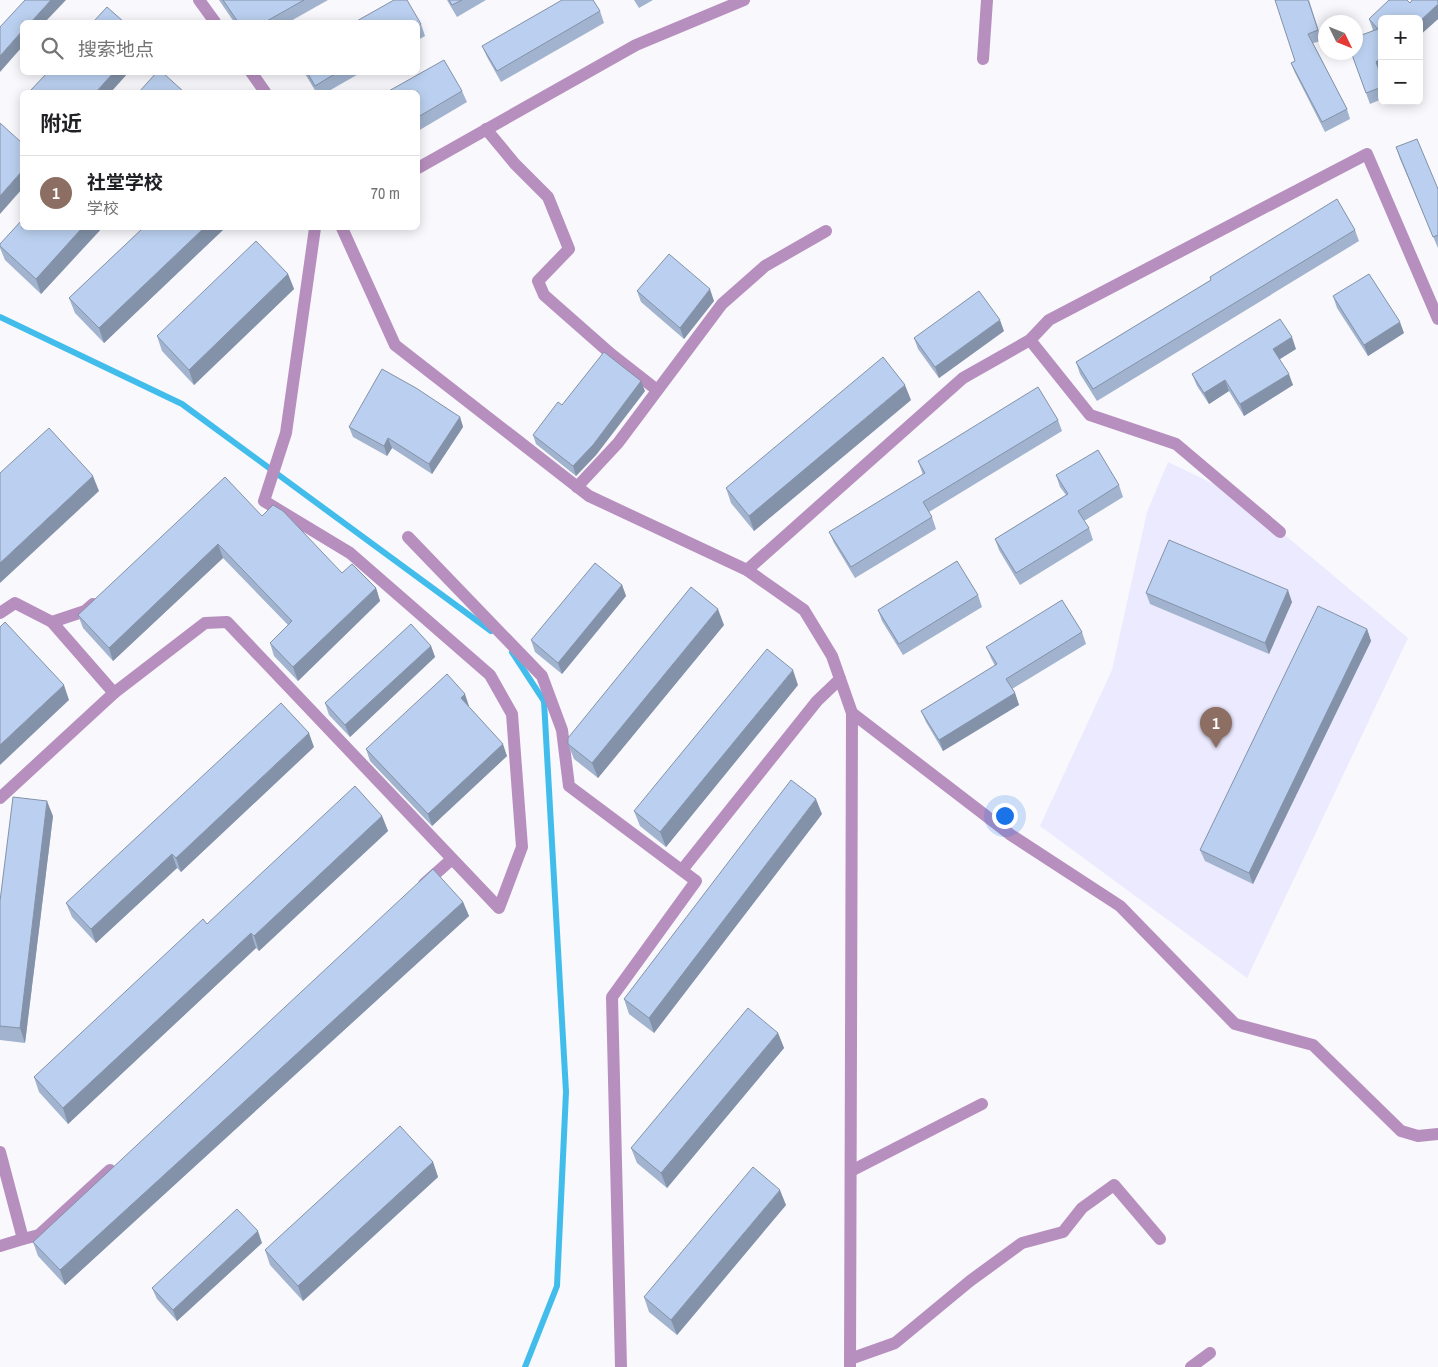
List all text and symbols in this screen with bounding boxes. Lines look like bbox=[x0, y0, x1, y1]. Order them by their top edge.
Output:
north arrow bbox=[1318, 15, 1363, 60]
map controls bbox=[1378, 15, 1423, 105]
button: + bbox=[1378, 15, 1423, 60]
search box bbox=[20, 20, 420, 75]
icon: search bbox=[38, 34, 66, 62]
text: 搜索地点 bbox=[78, 36, 154, 62]
button: − bbox=[1378, 60, 1423, 105]
text: 附近 bbox=[40, 109, 82, 138]
text: 社堂学校 bbox=[87, 169, 163, 195]
text: 1 bbox=[52, 182, 60, 204]
text: 70 m bbox=[371, 182, 400, 204]
text: 学校 bbox=[87, 197, 119, 219]
pin: 1 bbox=[1200, 707, 1232, 748]
your location bbox=[992, 803, 1018, 829]

